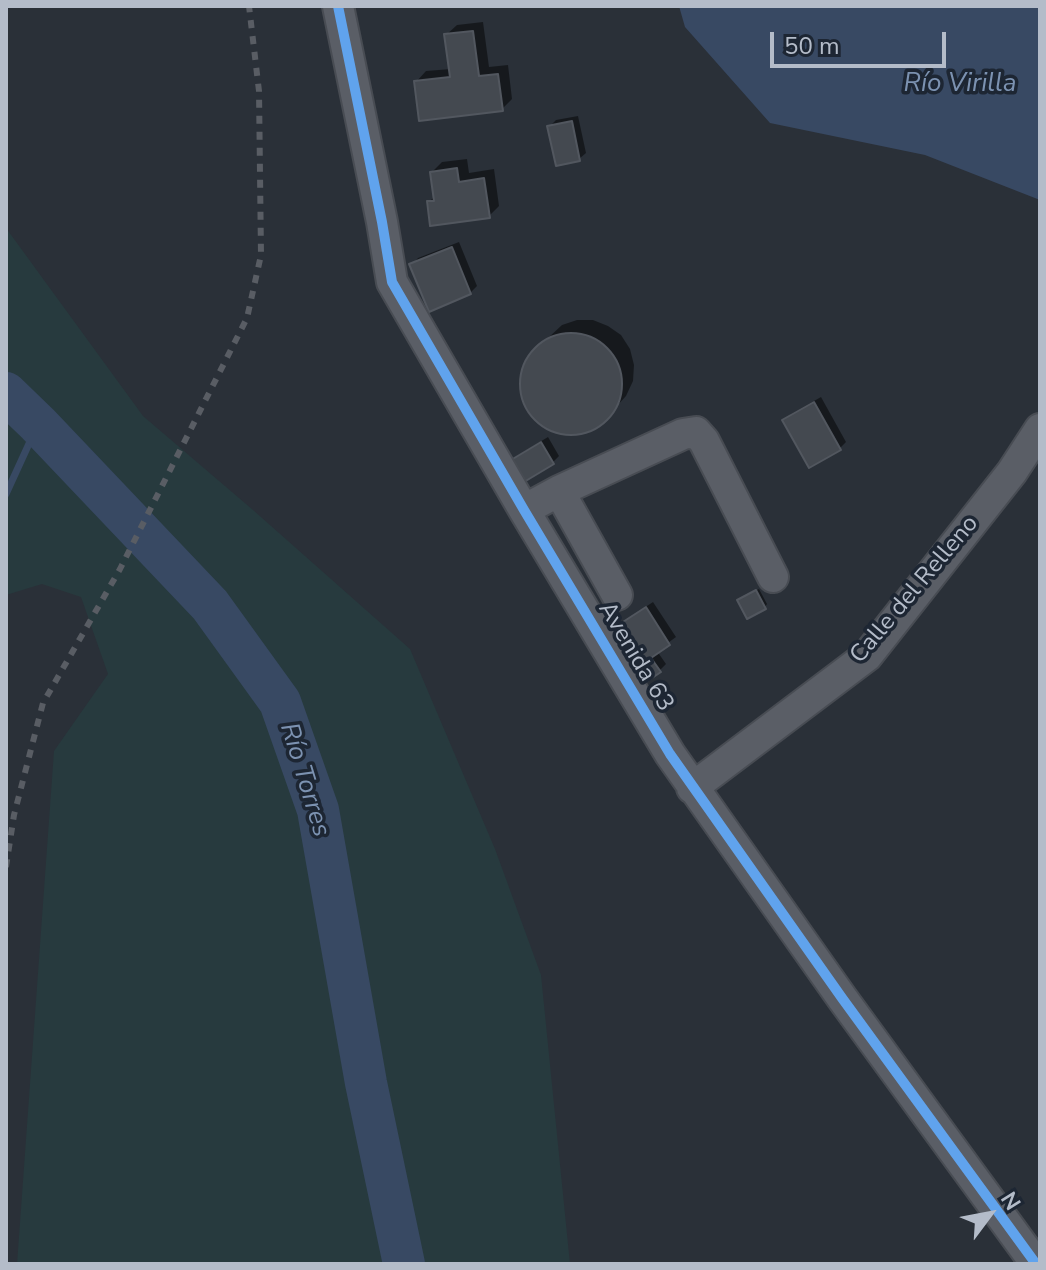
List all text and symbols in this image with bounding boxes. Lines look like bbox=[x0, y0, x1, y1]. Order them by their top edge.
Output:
scale bar bbox=[774, 16, 950, 66]
text: 50 m bbox=[784, 30, 840, 62]
water label: Río Virilla bbox=[903, 69, 1017, 101]
street label: Calle del Relleno bbox=[845, 510, 985, 670]
street label: Avenida 63 bbox=[591, 597, 679, 717]
water label: Río Torres bbox=[272, 719, 336, 841]
north arrow bbox=[950, 1174, 1030, 1254]
text: N bbox=[993, 1186, 1027, 1216]

